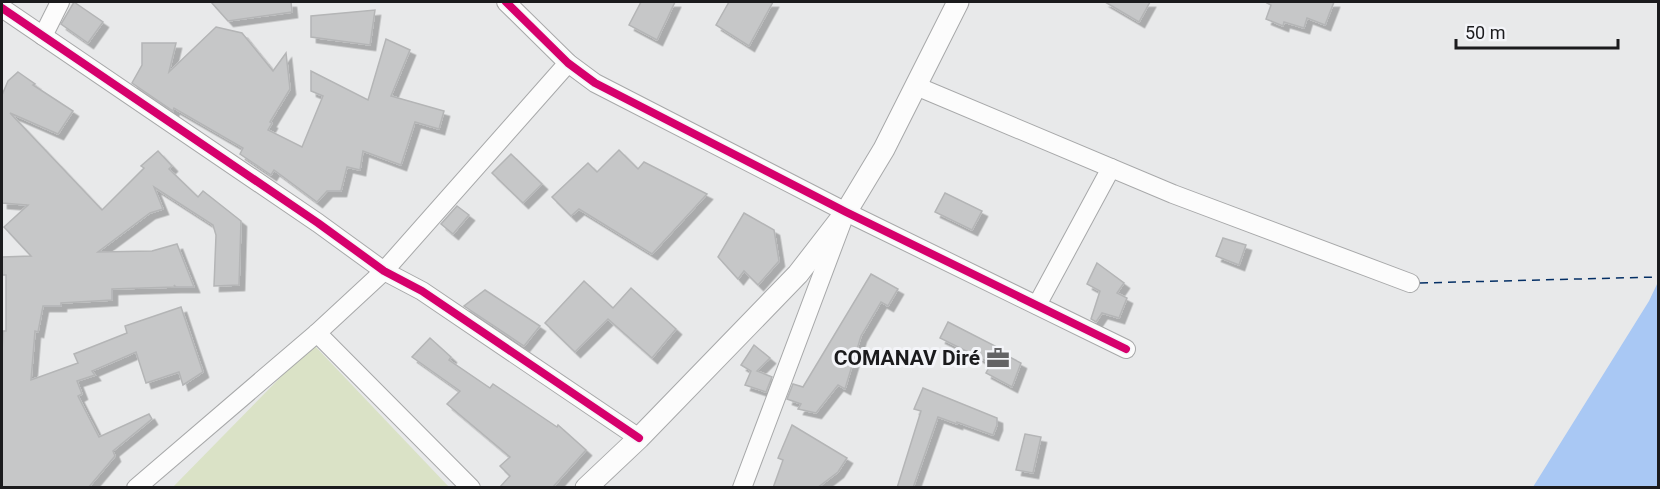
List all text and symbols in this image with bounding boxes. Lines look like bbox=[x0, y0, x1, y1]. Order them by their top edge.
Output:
scale bar bbox=[1456, 12, 1618, 50]
text: 50 m bbox=[1465, 22, 1505, 43]
office icon: COMANAV Diré bbox=[985, 345, 1011, 371]
place label: COMANAV Diré bbox=[834, 346, 980, 370]

